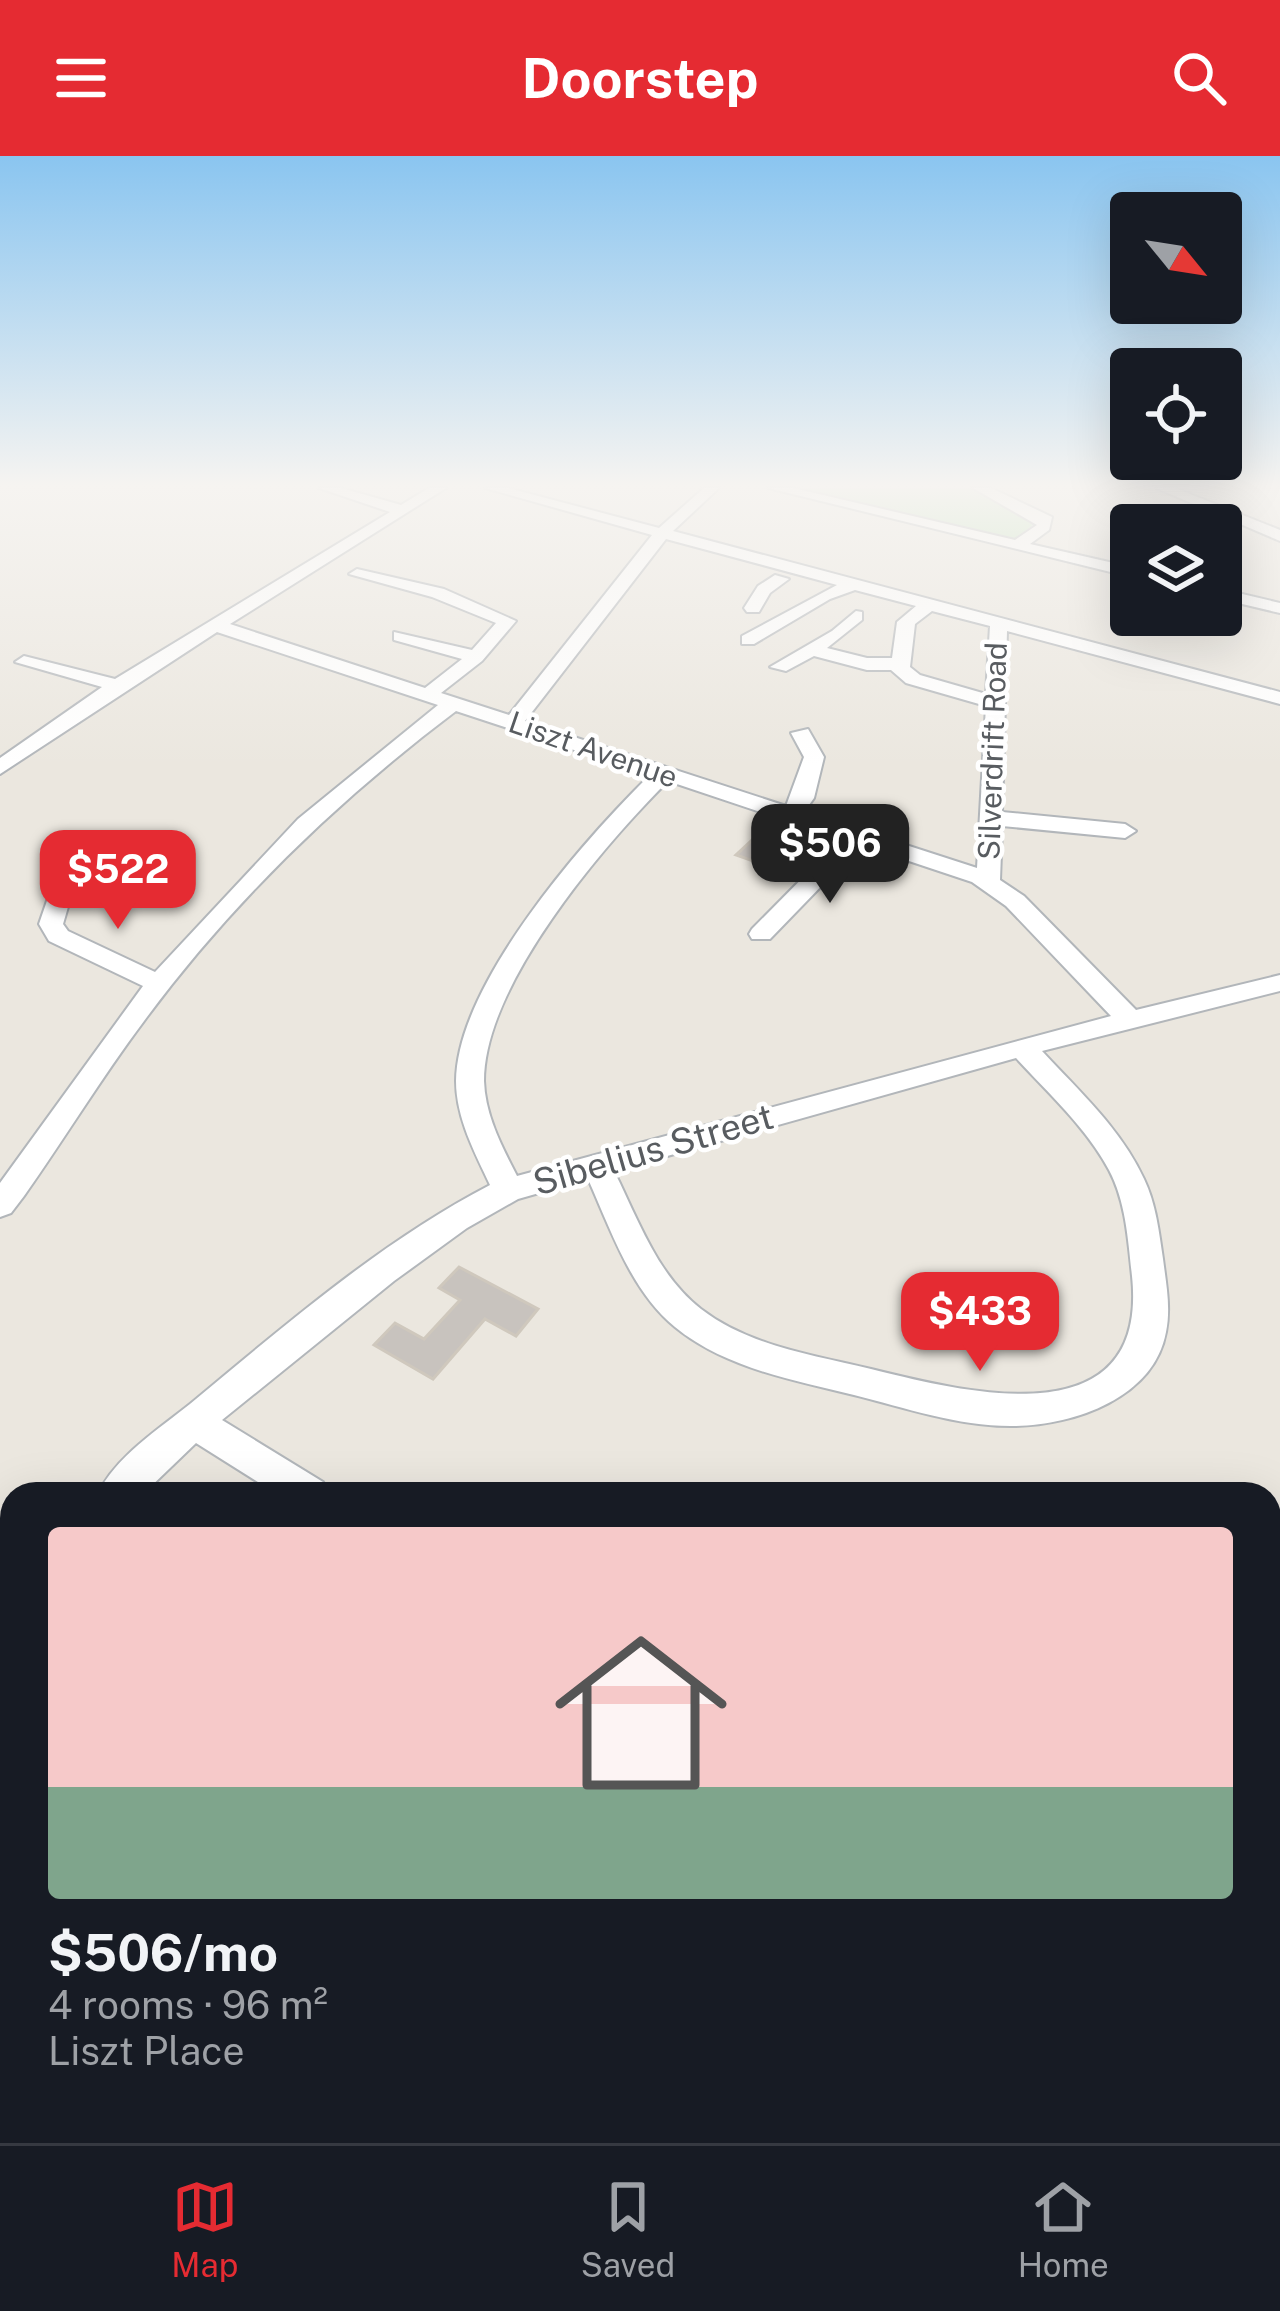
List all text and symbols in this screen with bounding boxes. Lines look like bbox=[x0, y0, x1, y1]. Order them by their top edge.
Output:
icon: menu bbox=[48, 45, 114, 111]
icon: search bbox=[1166, 45, 1232, 111]
text: Doorstep bbox=[522, 47, 759, 110]
north arrow bbox=[1110, 192, 1242, 324]
map controls bbox=[1110, 192, 1242, 636]
button: locate bbox=[1110, 348, 1242, 480]
button: layers bbox=[1110, 504, 1242, 636]
street label: Silverdrift Road bbox=[970, 642, 1014, 860]
street label: Liszt Avenue bbox=[504, 703, 683, 795]
pin: $506 bbox=[759, 804, 901, 906]
text: $506 bbox=[778, 820, 882, 866]
pin: $522 bbox=[47, 830, 189, 932]
text: $522 bbox=[67, 846, 169, 892]
street label: Sibelius Street bbox=[528, 1095, 778, 1203]
pin: $433 bbox=[909, 1272, 1051, 1374]
text: $433 bbox=[928, 1288, 1032, 1334]
icon: home bbox=[533, 1605, 749, 1821]
text: $506/mo bbox=[48, 1923, 278, 1982]
text: 4 rooms · 96 m² bbox=[48, 1982, 328, 2028]
text: Liszt Place bbox=[48, 2028, 244, 2074]
tab: Map bbox=[171, 2174, 238, 2284]
tab: Saved bbox=[581, 2174, 675, 2284]
tab: Home bbox=[1018, 2174, 1109, 2284]

